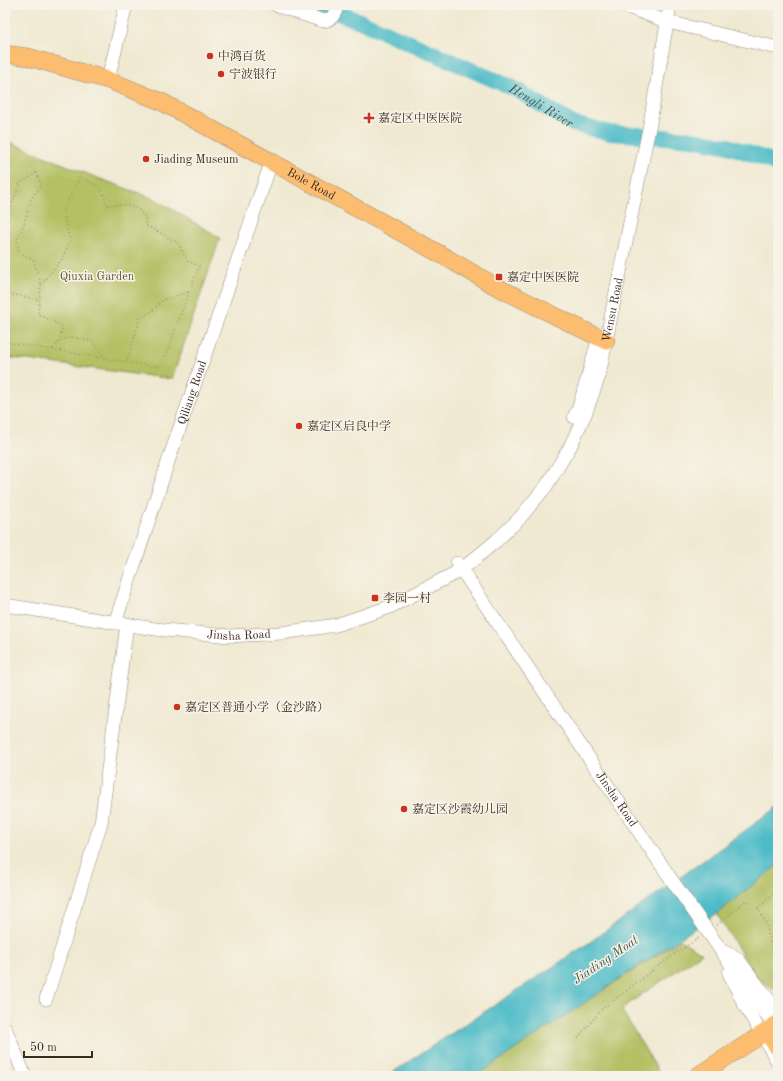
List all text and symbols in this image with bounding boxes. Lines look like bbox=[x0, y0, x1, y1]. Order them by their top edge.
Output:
place label: 中鸿百货 bbox=[218, 49, 266, 63]
marker: 中鸿百货 bbox=[205, 51, 215, 61]
place label: 宁波银行 bbox=[229, 67, 277, 81]
marker: 宁波银行 bbox=[216, 69, 226, 79]
water label: Hengli River bbox=[506, 82, 575, 131]
place label: 嘉定区中医医院 bbox=[378, 111, 462, 125]
marker: 嘉定区中医医院 bbox=[363, 112, 375, 124]
marker: Jiading Museum bbox=[141, 154, 151, 164]
place label: Jiading Museum bbox=[154, 154, 239, 166]
street label: Bole Road bbox=[285, 167, 337, 203]
place label: 嘉定中医医院 bbox=[507, 270, 579, 284]
park label: Qiuxia Garden bbox=[60, 271, 135, 283]
marker: 嘉定中医医院 bbox=[494, 272, 504, 282]
street label: Wensu Road bbox=[601, 277, 626, 343]
street label: Qiliang Road bbox=[176, 359, 209, 427]
place label: 嘉定区启良中学 bbox=[307, 419, 391, 433]
marker: 嘉定区启良中学 bbox=[294, 421, 304, 431]
place label: 李园一村 bbox=[383, 591, 431, 605]
marker: 李园一村 bbox=[370, 593, 380, 603]
street label: Jinsha Road bbox=[206, 629, 271, 643]
place label: 嘉定区普通小学（金沙路） bbox=[185, 700, 329, 714]
marker: 嘉定区普通小学（金沙路） bbox=[172, 702, 182, 712]
street label: Jinsha Road bbox=[593, 770, 639, 829]
place label: 嘉定区沙霞幼儿园 bbox=[412, 802, 508, 816]
marker: 嘉定区沙霞幼儿园 bbox=[399, 804, 409, 814]
water label: Jiading Moat bbox=[571, 933, 642, 987]
scale bar bbox=[24, 1033, 92, 1059]
text: 50 m bbox=[30, 1041, 57, 1054]

